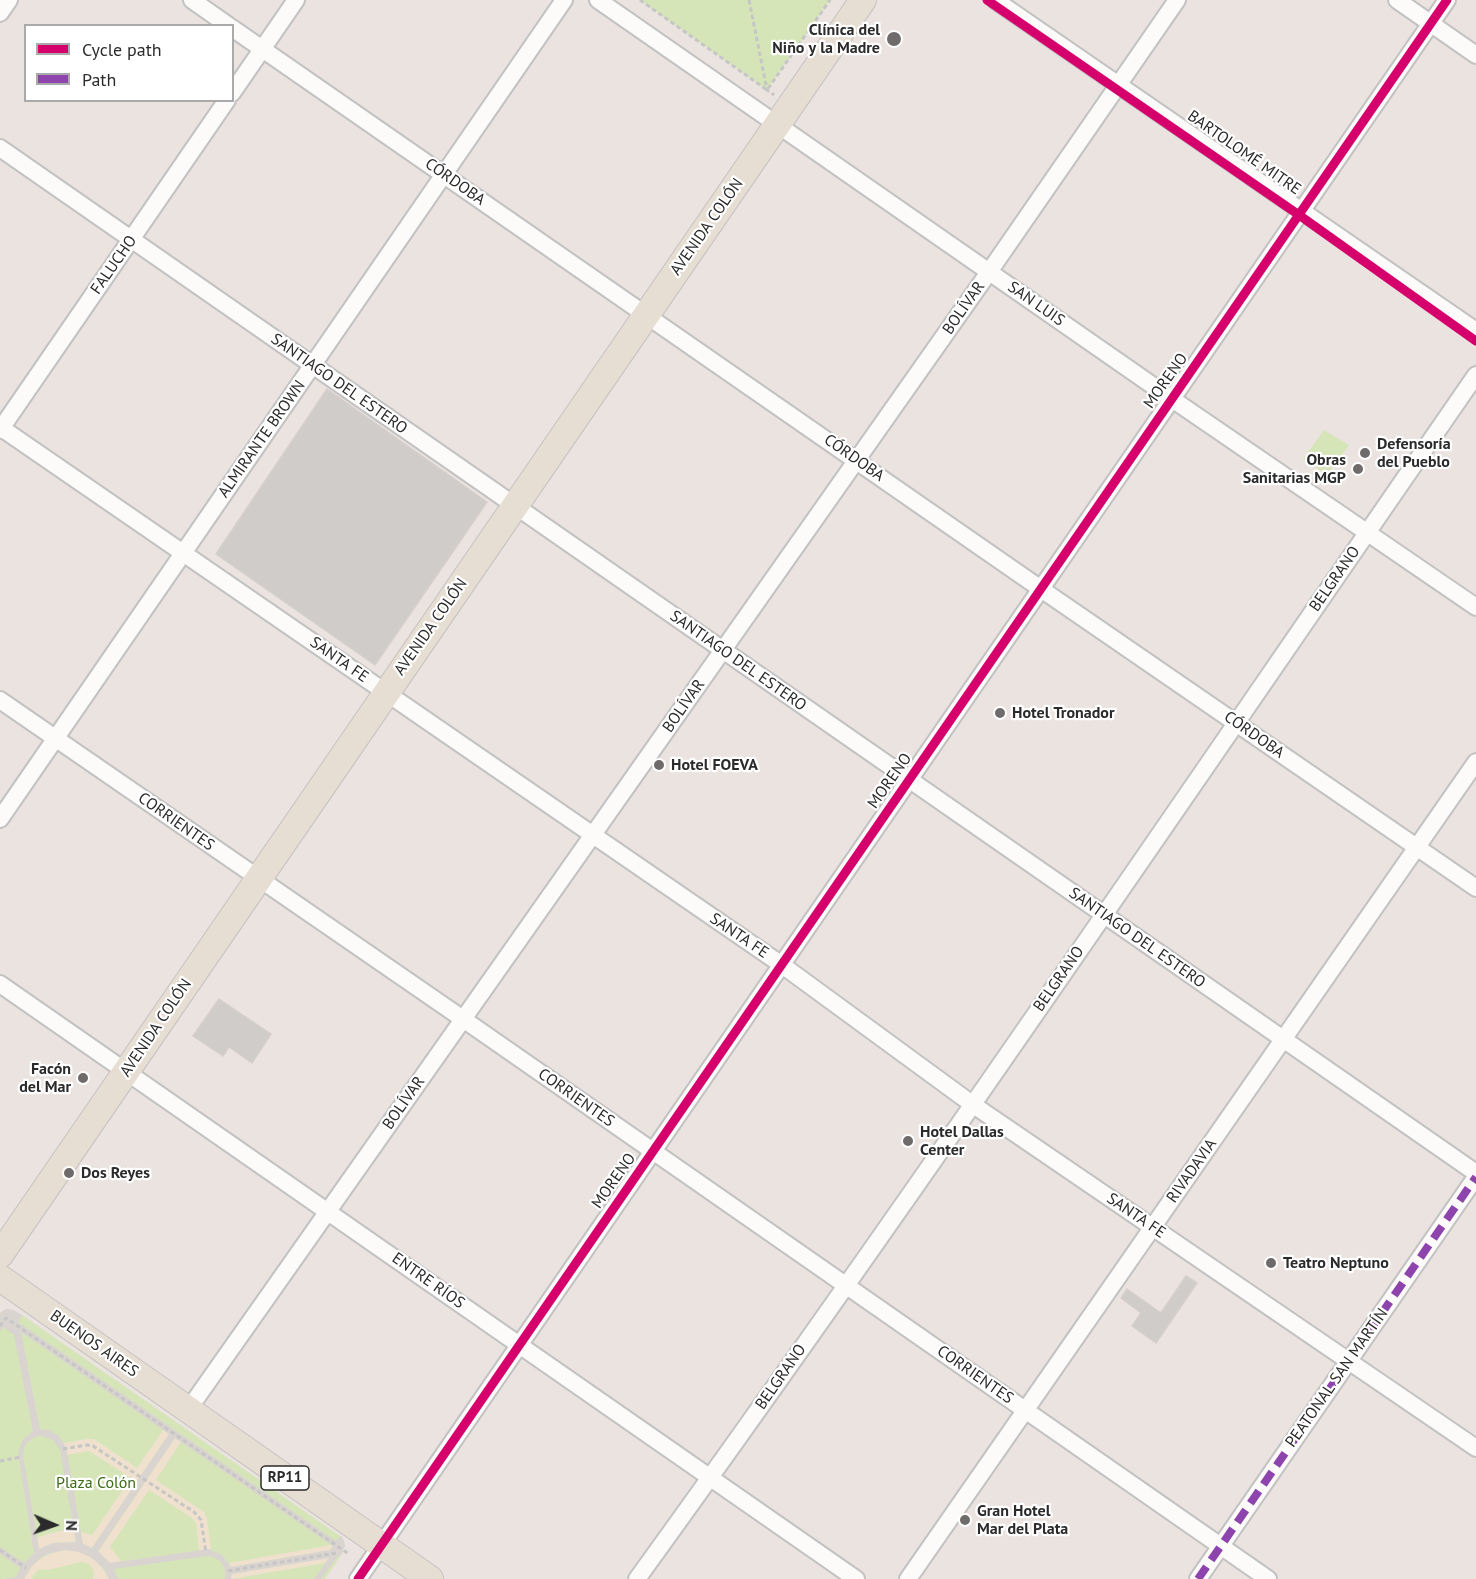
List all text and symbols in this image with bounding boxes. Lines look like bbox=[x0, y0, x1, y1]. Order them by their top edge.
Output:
place label: Clínica del Niño y la Madre bbox=[772, 20, 880, 58]
legend bbox=[24, 24, 234, 102]
marker: Clínica del Niño y la Madre bbox=[885, 30, 903, 48]
text: Cycle path bbox=[82, 38, 162, 61]
text: Path bbox=[82, 68, 116, 91]
street label: BARTOLOMÉ MITRE bbox=[1184, 107, 1304, 199]
street label: CÓRDOBA bbox=[421, 154, 489, 210]
street label: AVENIDA COLÓN bbox=[666, 175, 748, 279]
street label: FALUCHO bbox=[87, 232, 141, 298]
street label: BOLÍVAR bbox=[939, 278, 989, 338]
street label: SAN LUIS bbox=[1004, 278, 1068, 330]
street label: SANTIAGO DEL ESTERO bbox=[267, 330, 411, 438]
street label: MORENO bbox=[1140, 350, 1192, 412]
street label: ALMIRANTE BROWN bbox=[214, 377, 310, 501]
street label: CÓRDOBA bbox=[820, 430, 888, 486]
place label: Defensoría del Pueblo bbox=[1377, 434, 1451, 472]
marker: Defensoría del Pueblo bbox=[1358, 446, 1372, 460]
place label: Obras Sanitarias MGP bbox=[1243, 450, 1346, 488]
marker: Obras Sanitarias MGP bbox=[1351, 462, 1365, 476]
street label: BELGRANO bbox=[1306, 543, 1364, 615]
street label: AVENIDA COLÓN bbox=[390, 575, 472, 679]
street label: SANTIAGO DEL ESTERO bbox=[666, 607, 810, 715]
street label: SANTA FE bbox=[306, 633, 372, 687]
street label: BOLÍVAR bbox=[659, 676, 709, 736]
place label: Hotel Tronador bbox=[1012, 703, 1114, 723]
marker: Hotel Tronador bbox=[993, 706, 1007, 720]
street label: CÓRDOBA bbox=[1220, 707, 1288, 763]
street label: MORENO bbox=[864, 750, 916, 812]
place label: Hotel FOEVA bbox=[671, 755, 758, 775]
marker: Hotel FOEVA bbox=[652, 758, 666, 772]
street label: CORRIENTES bbox=[134, 789, 218, 855]
street label: SANTIAGO DEL ESTERO bbox=[1065, 884, 1209, 992]
street label: SANTA FE bbox=[706, 909, 772, 963]
street label: BELGRANO bbox=[1030, 943, 1088, 1015]
street label: AVENIDA COLÓN bbox=[116, 975, 196, 1081]
place label: Facón del Mar bbox=[19, 1059, 71, 1097]
street label: CORRIENTES bbox=[534, 1065, 618, 1131]
marker: Facón del Mar bbox=[76, 1071, 90, 1085]
street label: BOLÍVAR bbox=[379, 1073, 429, 1133]
place label: Hotel Dallas Center bbox=[920, 1122, 1004, 1160]
marker: Hotel Dallas Center bbox=[901, 1134, 915, 1148]
street label: RIVADAVIA bbox=[1163, 1135, 1221, 1207]
street label: MORENO bbox=[588, 1150, 640, 1212]
place label: Dos Reyes bbox=[81, 1163, 150, 1183]
marker: Dos Reyes bbox=[62, 1166, 76, 1180]
street label: SANTA FE bbox=[1103, 1189, 1169, 1243]
street label: ENTRE RÍOS bbox=[388, 1249, 468, 1313]
place label: Teatro Neptuno bbox=[1283, 1253, 1389, 1273]
marker: Teatro Neptuno bbox=[1264, 1256, 1278, 1270]
street label: PEATONAL SAN MARTÍN bbox=[1282, 1305, 1392, 1451]
street label: BUENOS AIRES bbox=[46, 1306, 142, 1382]
street label: BELGRANO bbox=[752, 1341, 810, 1413]
street label: CORRIENTES bbox=[933, 1342, 1017, 1408]
road number: RP11 bbox=[261, 1466, 309, 1490]
park label: Plaza Colón bbox=[56, 1473, 136, 1493]
north arrow bbox=[24, 1495, 84, 1555]
place label: Gran Hotel Mar del Plata bbox=[977, 1501, 1068, 1539]
marker: Gran Hotel Mar del Plata bbox=[958, 1513, 972, 1527]
text: N bbox=[62, 1520, 82, 1531]

